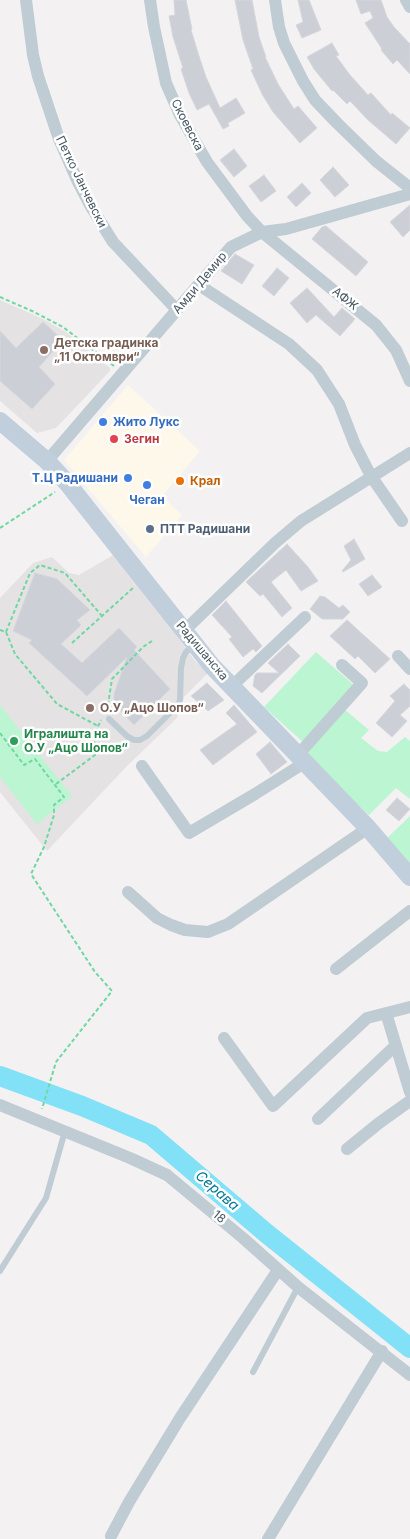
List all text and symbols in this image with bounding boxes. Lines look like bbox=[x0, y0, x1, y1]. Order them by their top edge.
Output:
street label: Скоевска bbox=[168, 97, 206, 153]
street label: Петко Јанчевски bbox=[53, 134, 109, 230]
street label: Амди Демир bbox=[170, 249, 230, 317]
street label: АФЖ bbox=[329, 284, 361, 314]
place label: Детска градинка „11 Октомври“ bbox=[54, 336, 158, 364]
marker: Детска градинка „11 Октомври“ bbox=[38, 344, 50, 356]
place label: Жито Лукс bbox=[113, 415, 179, 429]
marker: Жито Лукс bbox=[97, 416, 109, 428]
place label: Зегин bbox=[124, 432, 159, 446]
marker: Зегин bbox=[108, 433, 120, 445]
place label: Т.Ц Радишани bbox=[32, 471, 118, 485]
marker: Т.Ц Радишани bbox=[122, 472, 134, 484]
place label: Крал bbox=[190, 474, 221, 488]
marker: Крал bbox=[174, 475, 186, 487]
marker: Чеган bbox=[141, 479, 153, 491]
place label: Чеган bbox=[129, 493, 165, 507]
place label: ПТТ Радишани bbox=[160, 522, 250, 536]
marker: ПТТ Радишани bbox=[144, 523, 156, 535]
street label: Радишанска bbox=[173, 618, 231, 684]
place label: О.У „Ацо Шопов“ bbox=[100, 701, 204, 715]
marker: О.У „Ацо Шопов“ bbox=[84, 702, 96, 714]
place label: Игралишта на О.У „Ацо Шопов“ bbox=[24, 727, 128, 755]
marker: Игралишта на О.У „Ацо Шопов“ bbox=[8, 735, 20, 747]
water label: Серава bbox=[192, 1168, 242, 1214]
street label: 18 bbox=[210, 1208, 228, 1226]

